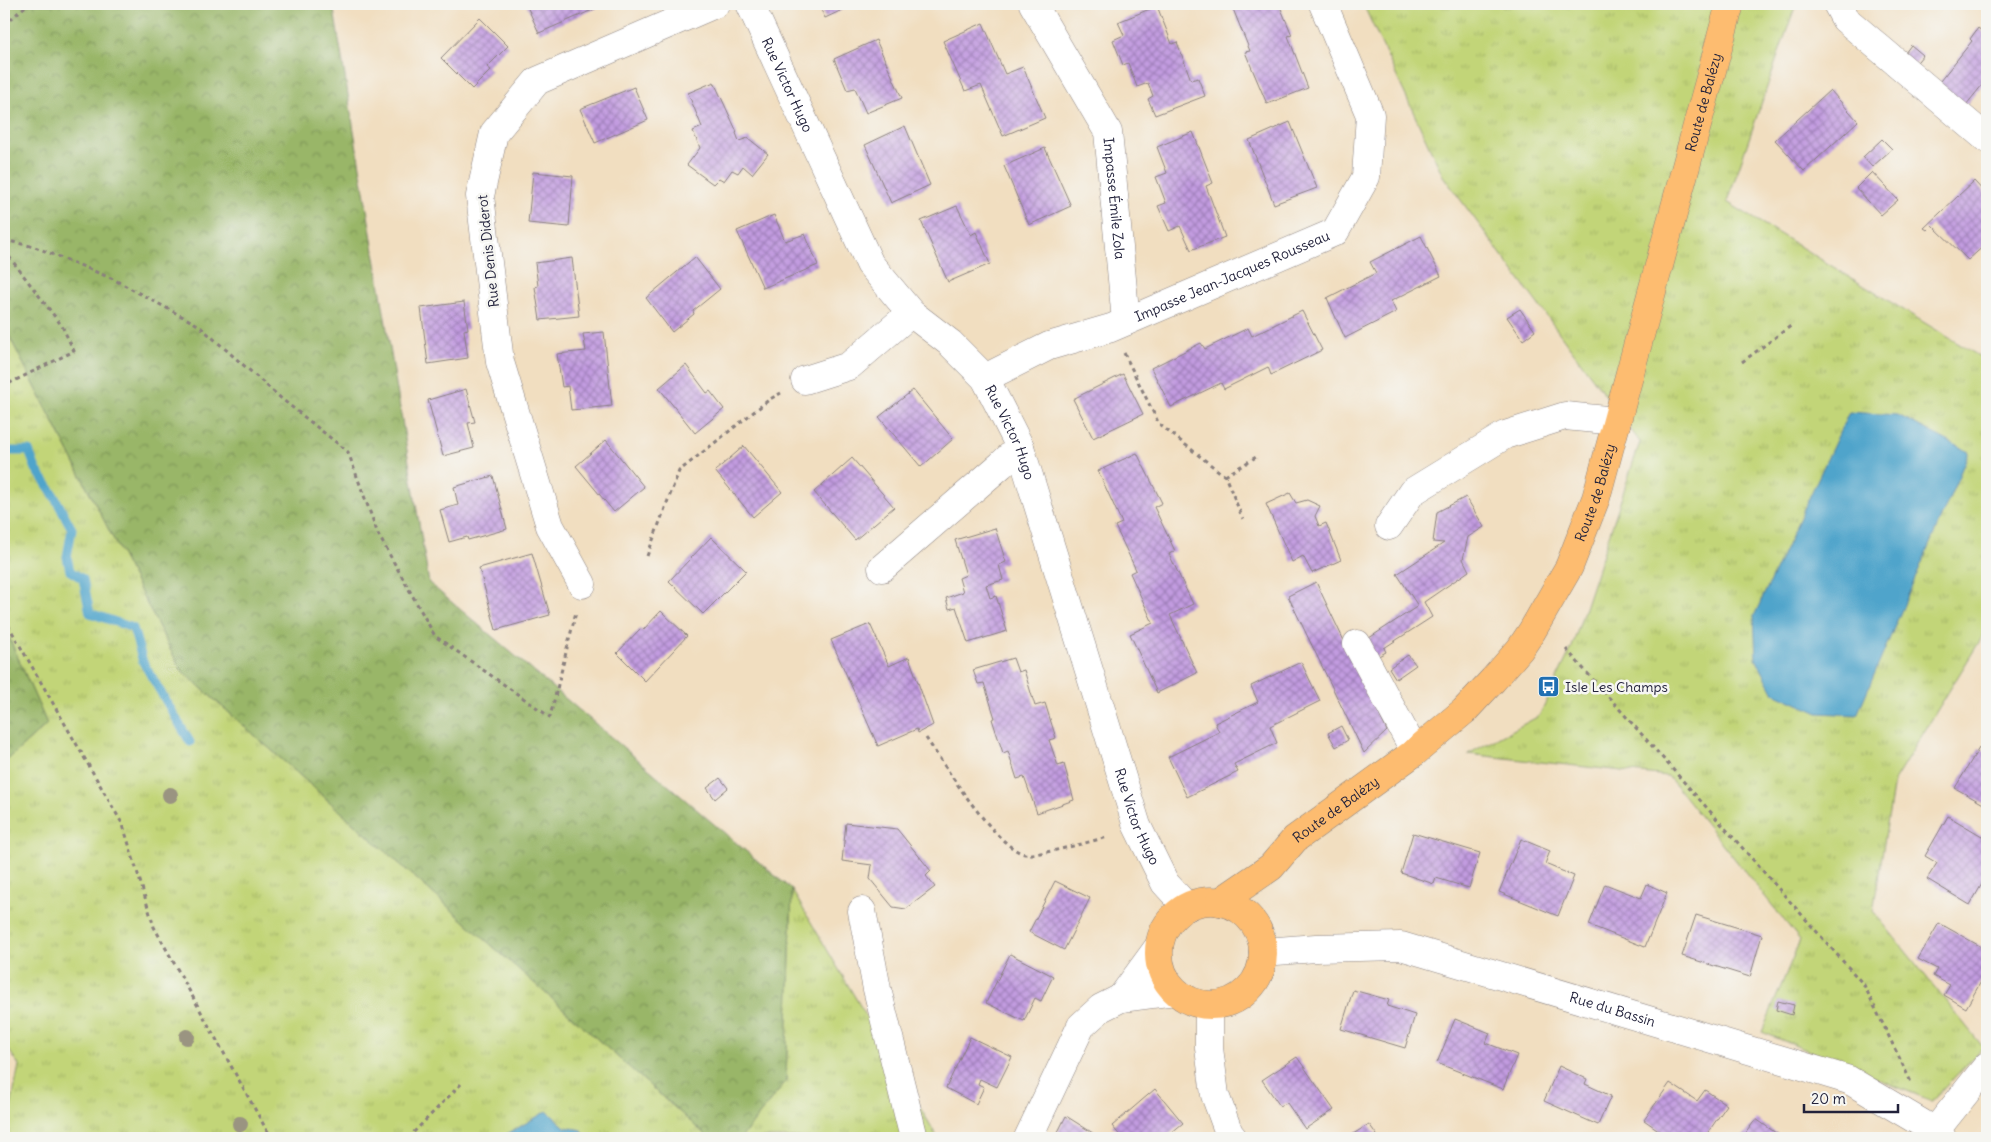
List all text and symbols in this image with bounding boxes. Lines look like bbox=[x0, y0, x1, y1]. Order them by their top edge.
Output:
street label: Rue Victor Hugo bbox=[758, 35, 817, 135]
street label: Route de Balézy bbox=[1681, 51, 1725, 154]
street label: Impasse Émile Zola bbox=[1100, 137, 1129, 260]
street label: Rue Denis Diderot bbox=[473, 194, 503, 308]
street label: Impasse Jean-Jacques Rousseau bbox=[1132, 226, 1332, 326]
street label: Rue Victor Hugo bbox=[981, 382, 1039, 482]
street label: Route de Balézy bbox=[1571, 442, 1619, 544]
bus stop icon: Isle Les Champs bbox=[1537, 675, 1561, 699]
place label: Isle Les Champs bbox=[1565, 678, 1668, 696]
street label: Rue Victor Hugo bbox=[1111, 766, 1164, 868]
street label: Route de Balézy bbox=[1289, 772, 1382, 847]
street label: Rue du Bassin bbox=[1567, 988, 1658, 1031]
scale bar bbox=[1804, 1082, 1897, 1114]
text: 20 m bbox=[1811, 1089, 1846, 1108]

